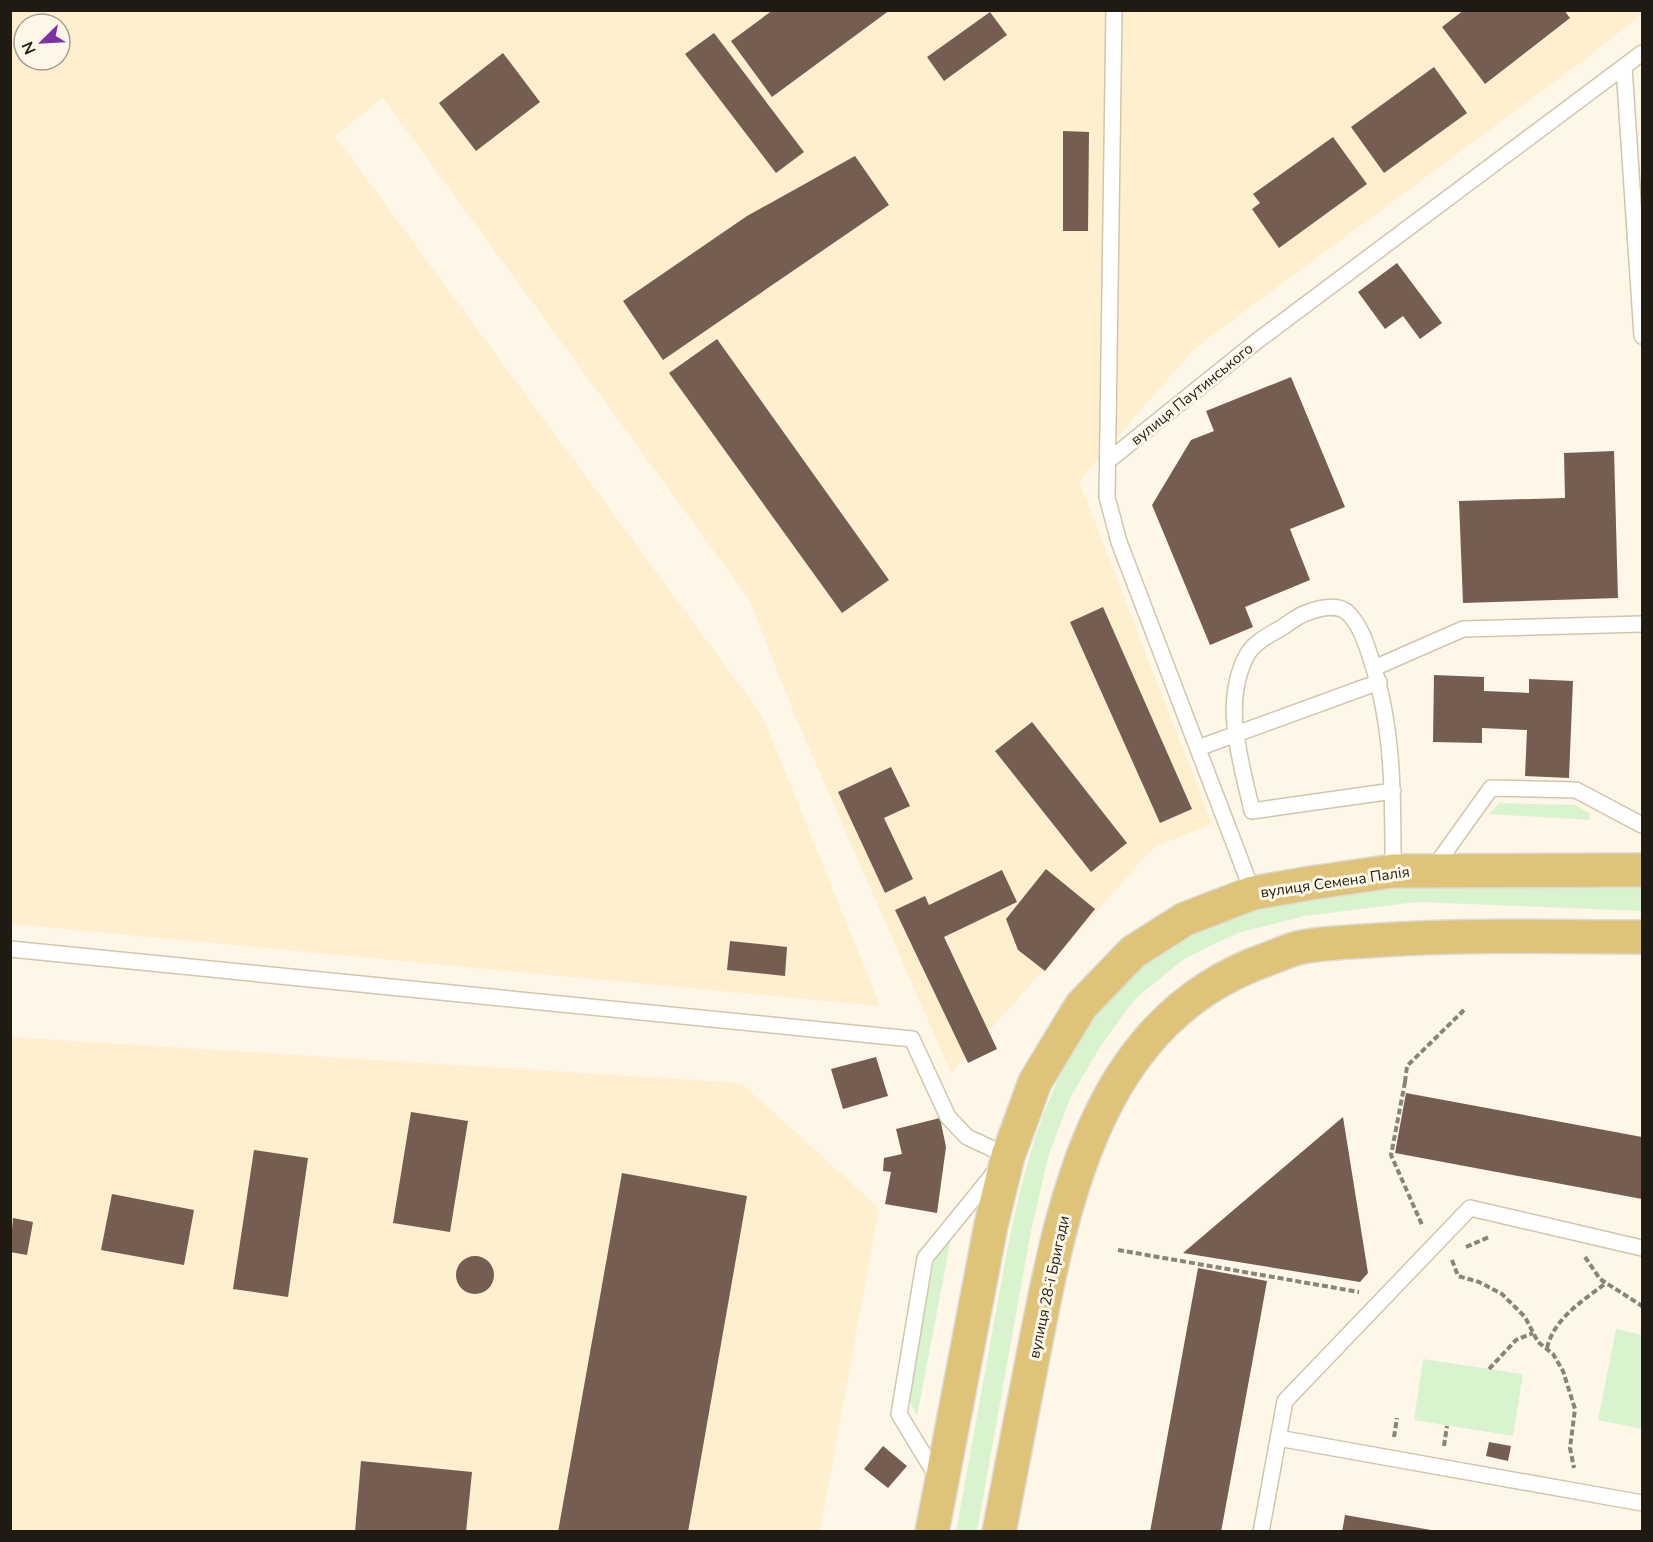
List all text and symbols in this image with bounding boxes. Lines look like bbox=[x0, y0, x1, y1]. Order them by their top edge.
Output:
north arrow bbox=[12, 12, 72, 72]
text: N bbox=[17, 38, 42, 58]
street label: вулиця Паутинського bbox=[1127, 338, 1257, 450]
street label: вулиця Семена Палія bbox=[1259, 862, 1411, 902]
street label: вулиця 28-ї Бригади bbox=[1024, 1214, 1074, 1360]

